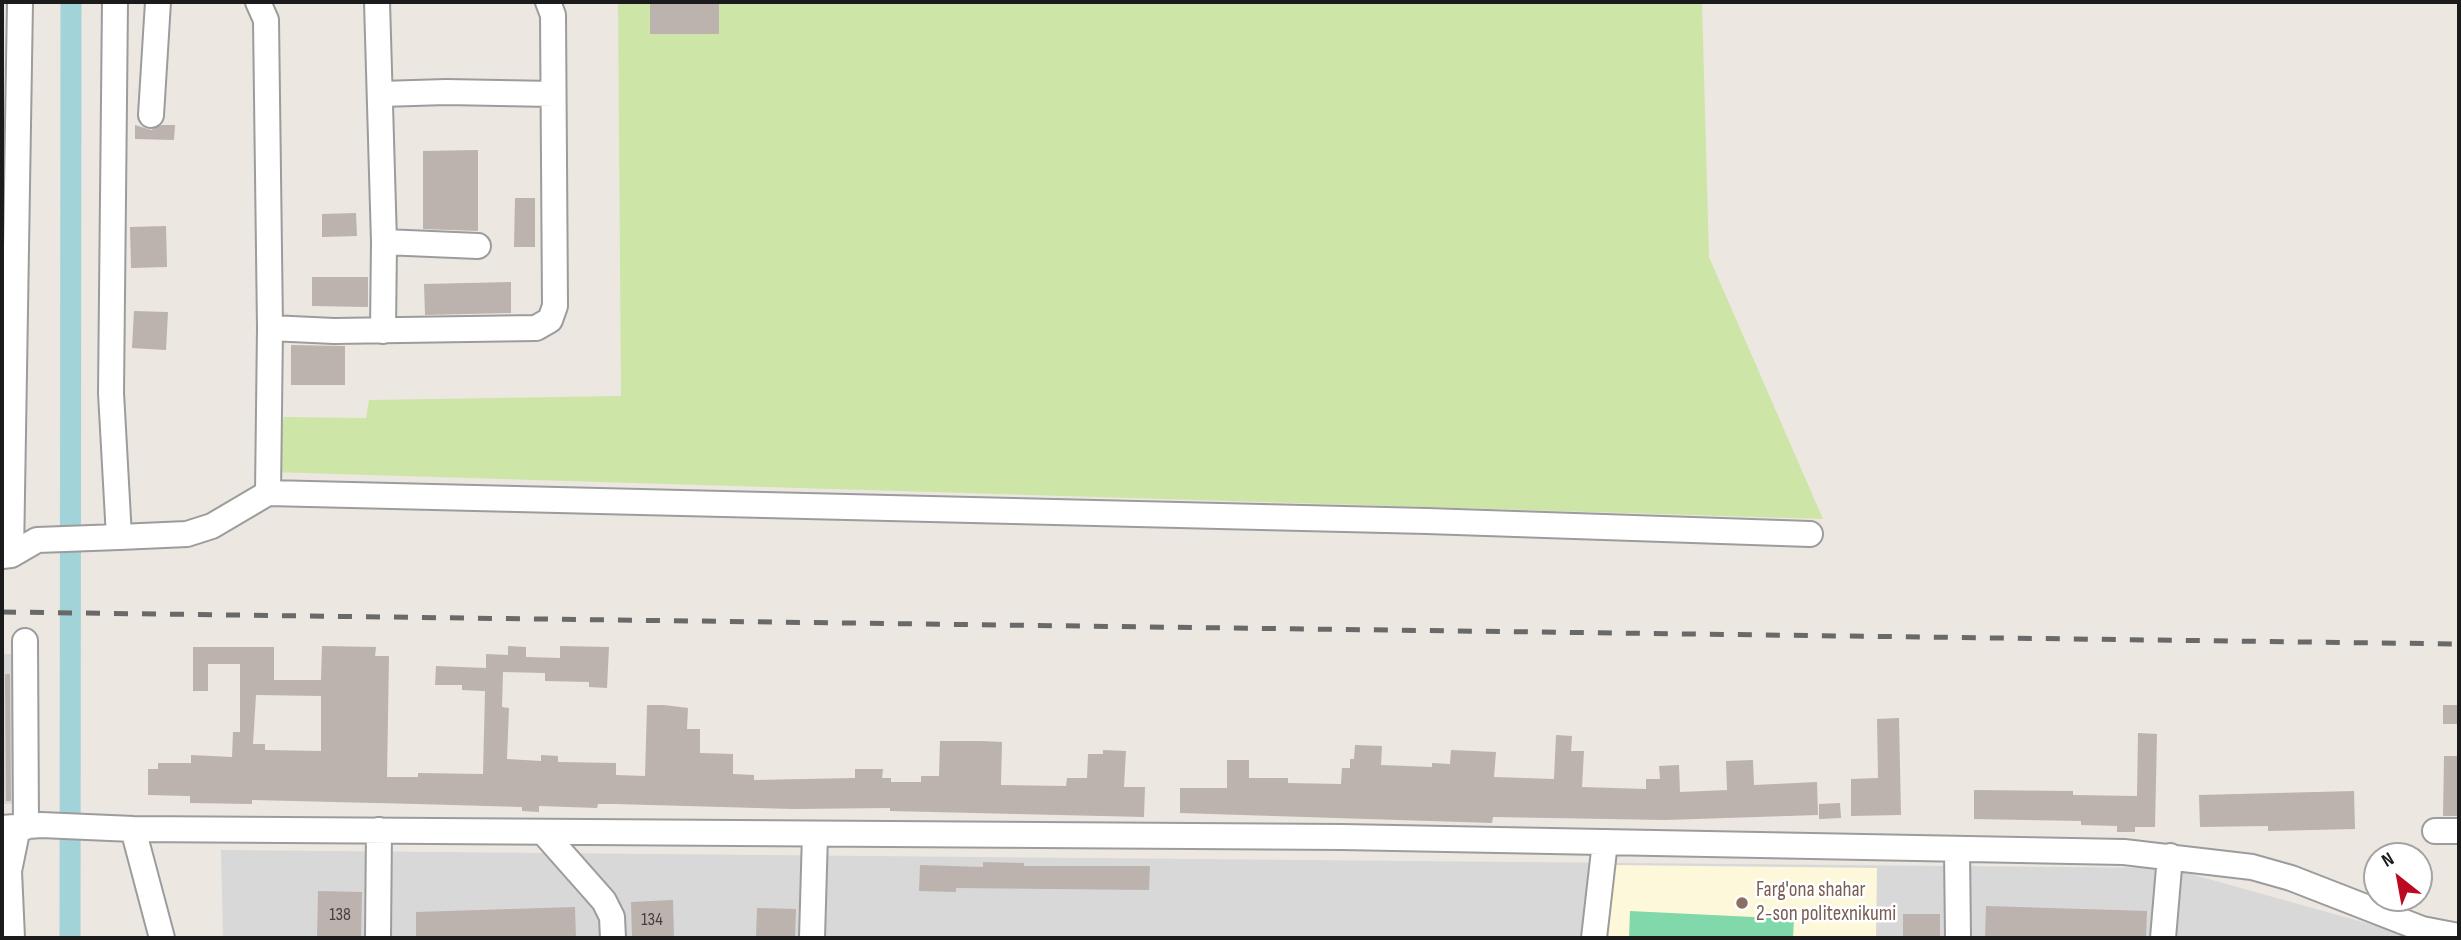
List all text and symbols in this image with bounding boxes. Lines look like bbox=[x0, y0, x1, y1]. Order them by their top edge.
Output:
north arrow bbox=[2363, 842, 2433, 912]
text: N bbox=[2378, 848, 2398, 873]
place label: Farg'ona shahar 2-son politexnikumi bbox=[1756, 878, 1896, 928]
marker: Farg'ona shahar 2-son politexnikumi bbox=[1734, 895, 1750, 911]
house number: 138 bbox=[329, 904, 351, 926]
house number: 134 bbox=[641, 909, 663, 931]

